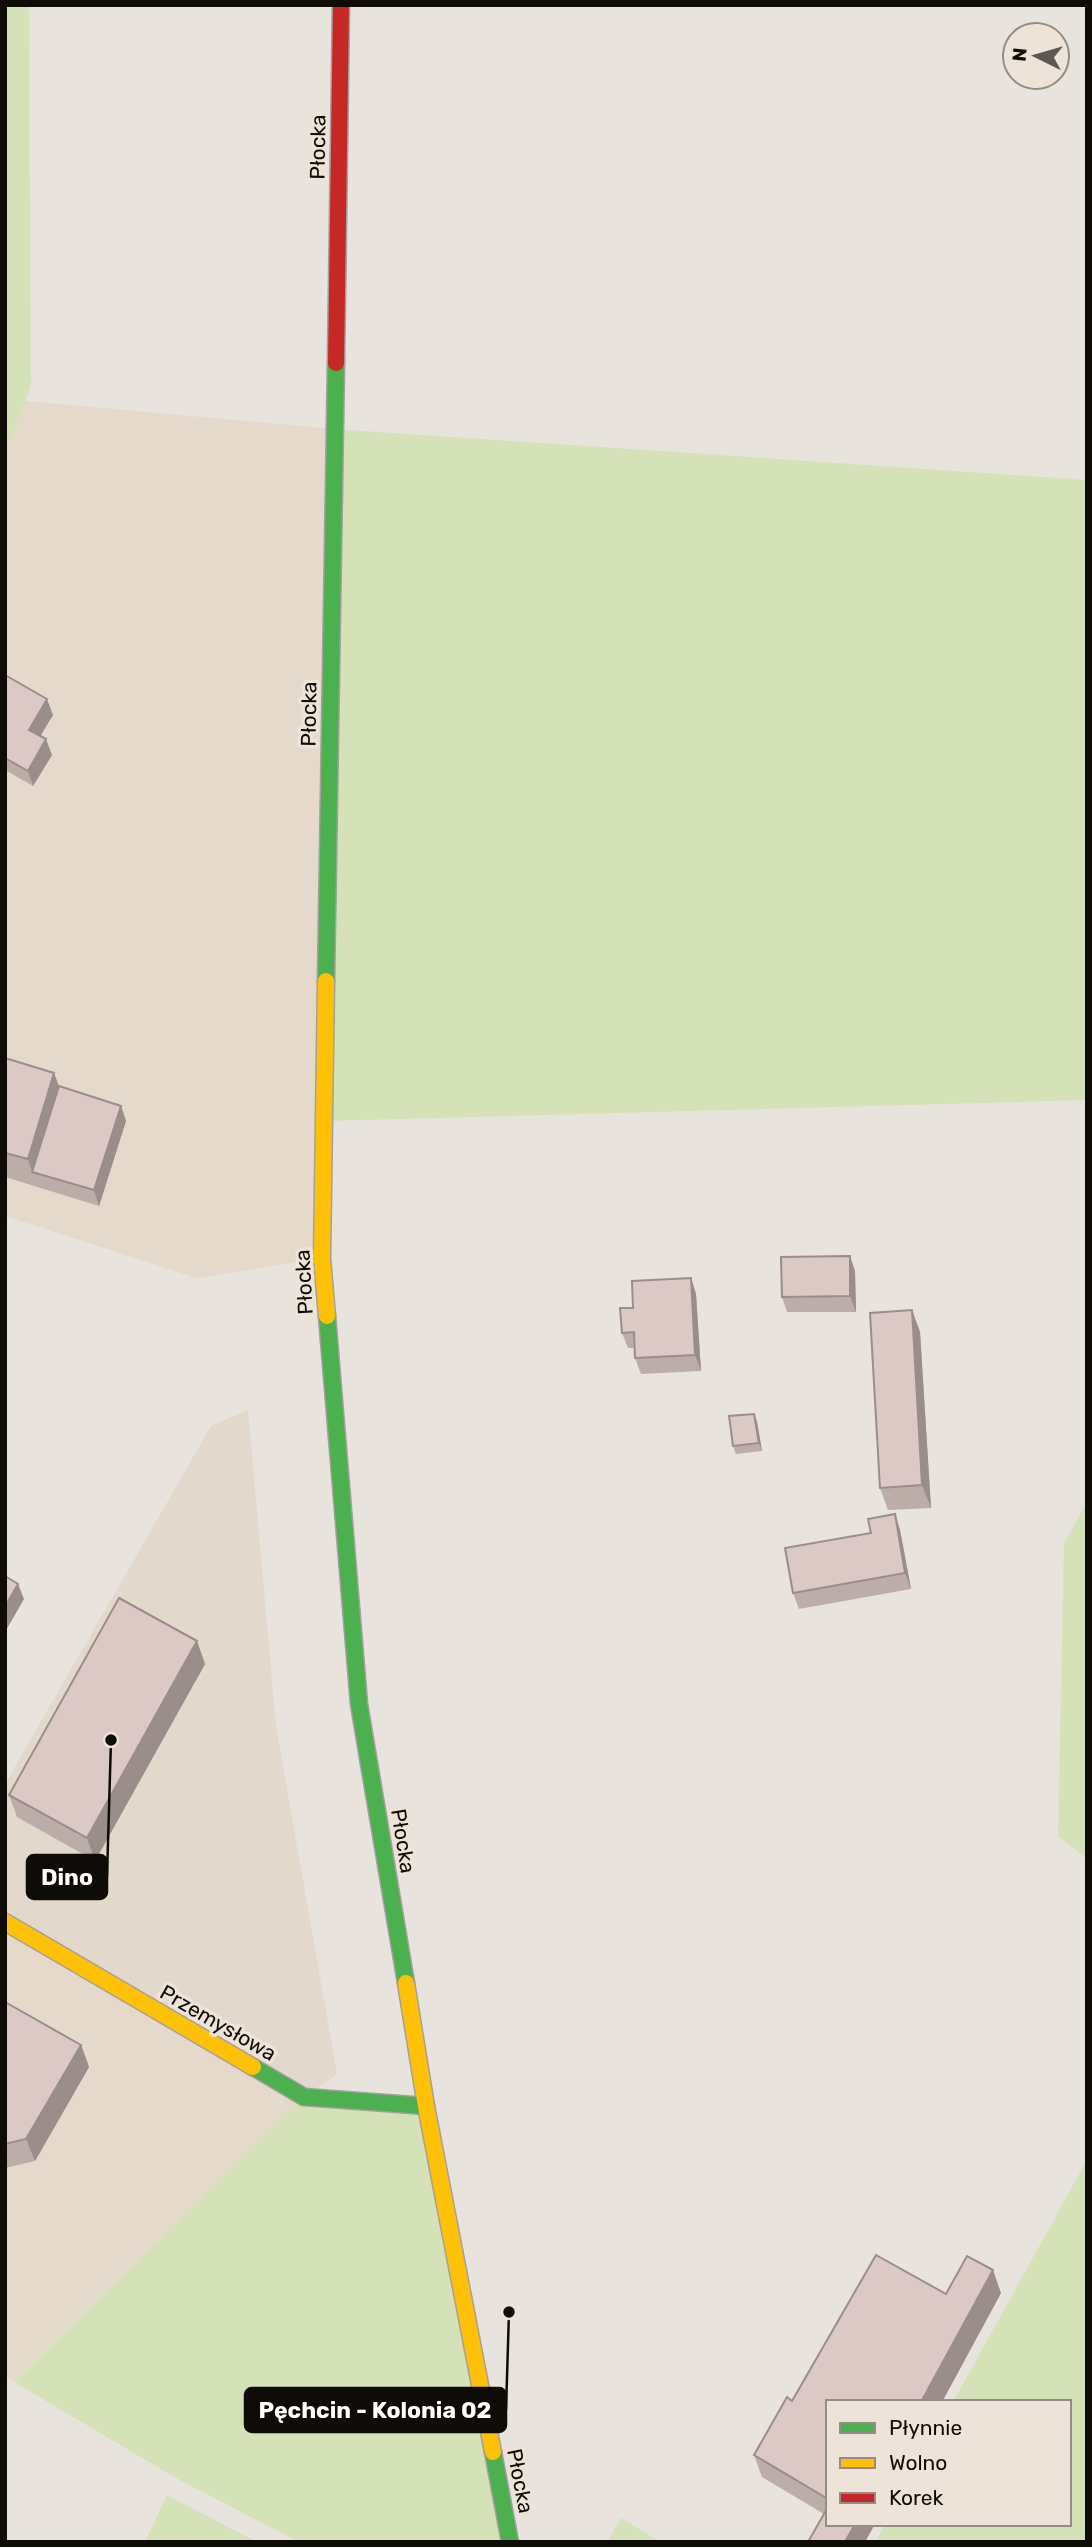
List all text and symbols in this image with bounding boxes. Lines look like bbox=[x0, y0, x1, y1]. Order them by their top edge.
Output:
north arrow bbox=[1001, 21, 1071, 91]
text: N bbox=[1008, 47, 1032, 62]
street label: Płocka bbox=[304, 114, 331, 180]
street label: Płocka bbox=[295, 681, 322, 747]
street label: Płocka bbox=[289, 1249, 318, 1315]
street label: Płocka bbox=[386, 1807, 421, 1875]
callout: Dino bbox=[27, 1855, 107, 1899]
text: Dino bbox=[41, 1863, 93, 1891]
street label: Przemysłowa bbox=[156, 1979, 281, 2066]
callout: Pęchcin - Kolonia 02 bbox=[245, 2388, 506, 2432]
text: Pęchcin - Kolonia 02 bbox=[258, 2396, 492, 2424]
legend bbox=[826, 2400, 1071, 2526]
text: Płynnie bbox=[889, 2415, 962, 2440]
street label: Płocka bbox=[502, 2447, 539, 2515]
text: Wolno bbox=[889, 2450, 947, 2475]
text: Korek bbox=[889, 2485, 944, 2510]

